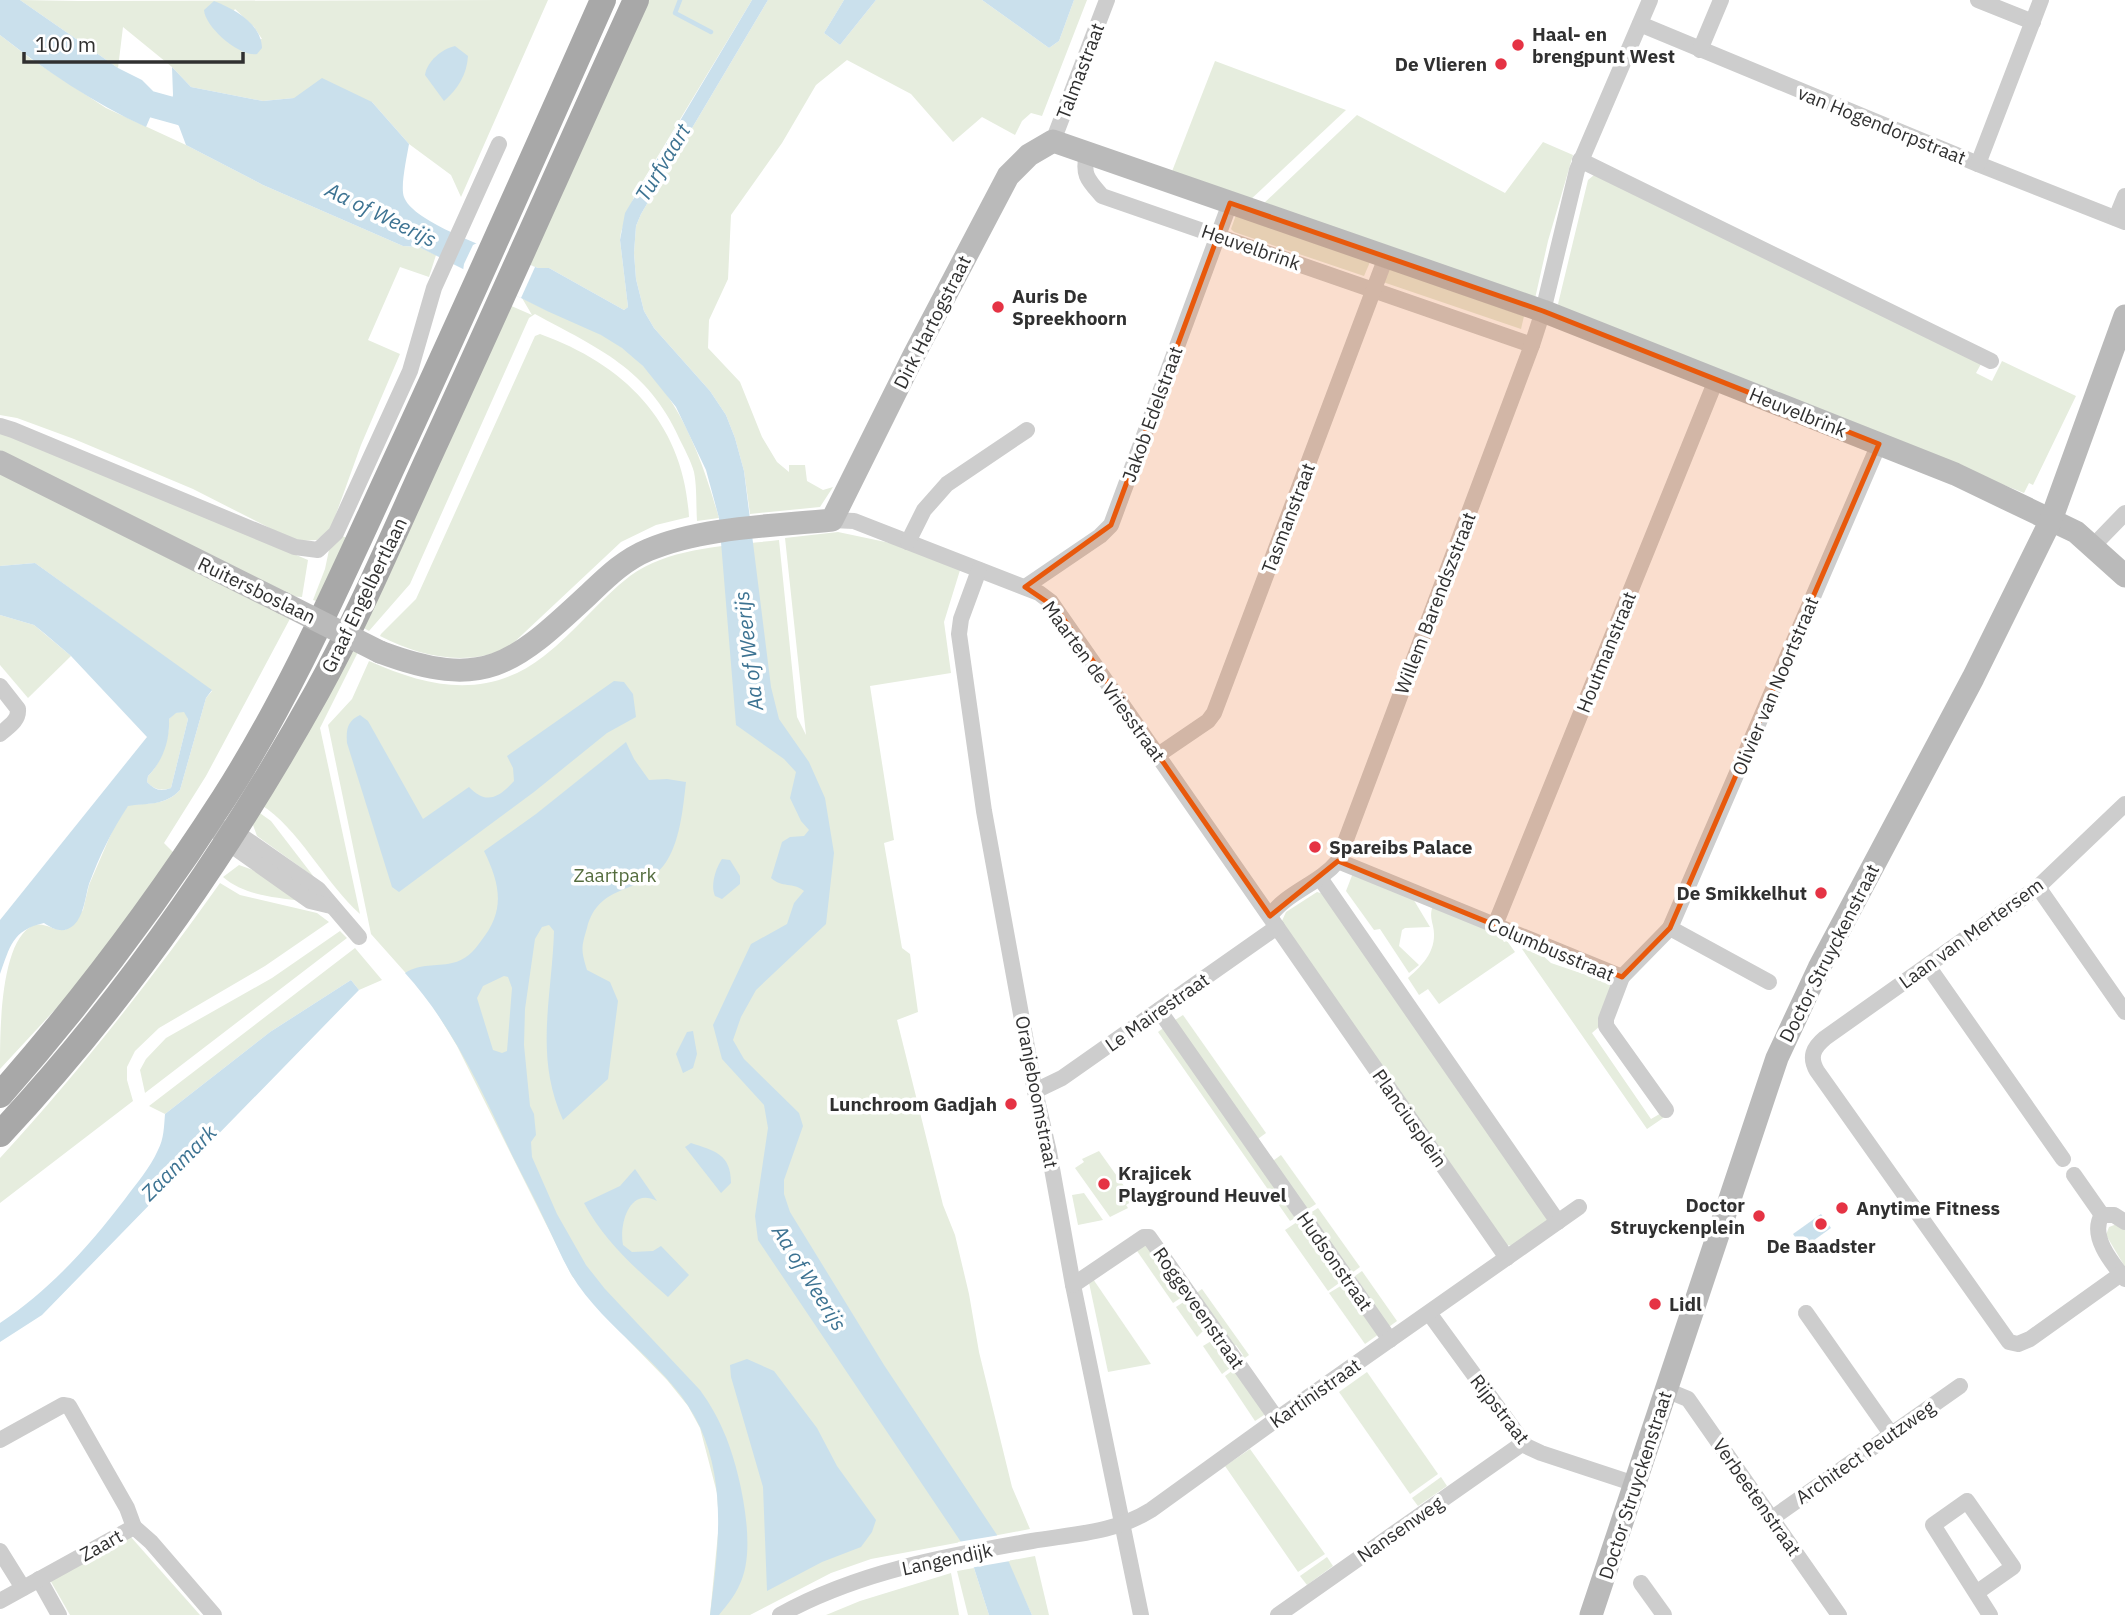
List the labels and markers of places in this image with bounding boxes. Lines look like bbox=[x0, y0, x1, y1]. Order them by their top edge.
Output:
place label: Haal- en brengpunt West bbox=[1532, 22, 1675, 68]
marker: Haal- en brengpunt West bbox=[1510, 37, 1526, 53]
place label: De Vlieren bbox=[1395, 52, 1487, 76]
marker: De Vlieren bbox=[1493, 56, 1509, 72]
place label: Auris De Spreekhoorn bbox=[1012, 284, 1127, 330]
marker: Auris De Spreekhoorn bbox=[990, 299, 1006, 315]
place label: Spareibs Palace bbox=[1329, 835, 1473, 859]
marker: Spareibs Palace bbox=[1307, 839, 1323, 855]
place label: De Smikkelhut bbox=[1677, 881, 1807, 905]
marker: De Smikkelhut bbox=[1813, 885, 1829, 901]
place label: Lunchroom Gadjah bbox=[829, 1092, 997, 1116]
marker: Lunchroom Gadjah bbox=[1003, 1096, 1019, 1112]
place label: Krajicek Playground Heuvel bbox=[1118, 1161, 1287, 1207]
marker: Krajicek Playground Heuvel bbox=[1096, 1176, 1112, 1192]
place label: Doctor Struyckenplein bbox=[1610, 1193, 1745, 1239]
place label: Anytime Fitness bbox=[1856, 1196, 2000, 1220]
marker: Anytime Fitness bbox=[1834, 1200, 1850, 1216]
marker: Doctor Struyckenplein bbox=[1751, 1208, 1767, 1224]
marker: De Baadster bbox=[1813, 1216, 1829, 1232]
place label: De Baadster bbox=[1766, 1234, 1876, 1258]
place label: Lidl bbox=[1669, 1292, 1702, 1316]
marker: Lidl bbox=[1647, 1296, 1663, 1312]

